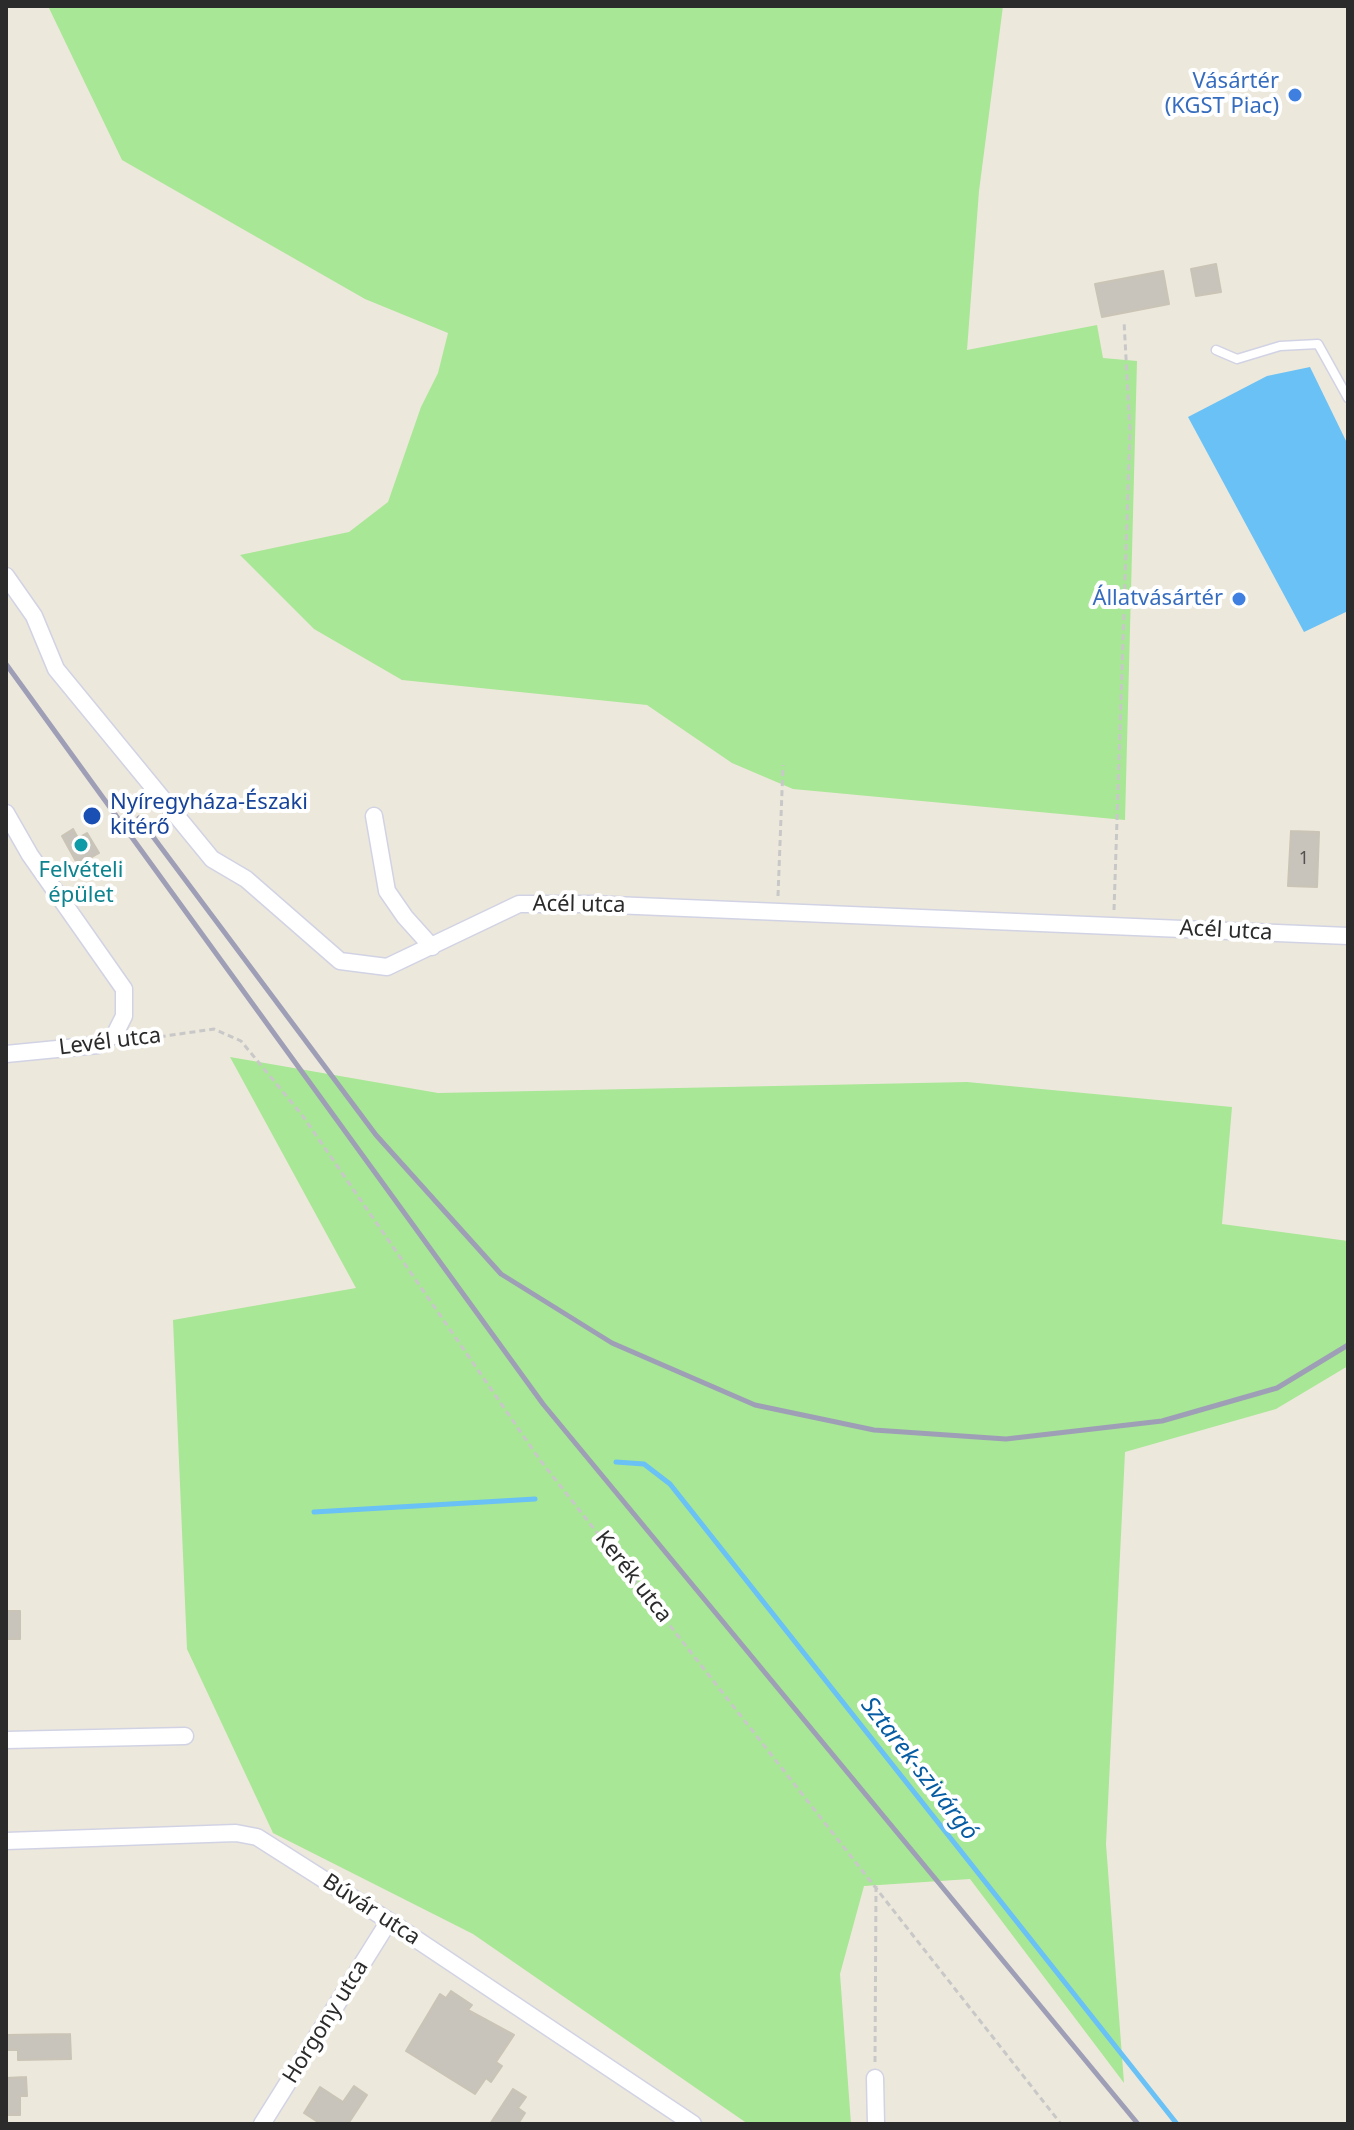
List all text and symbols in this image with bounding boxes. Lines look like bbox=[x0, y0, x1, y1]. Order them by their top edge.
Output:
place label: Vásártér (KGST Piac) bbox=[1165, 69, 1279, 120]
marker: Vásártér (KGST Piac) bbox=[1286, 86, 1304, 104]
place label: Állatvásártér bbox=[1092, 586, 1223, 612]
marker: Állatvásártér bbox=[1230, 590, 1248, 608]
place label: Nyíregyháza-Északi kitérő bbox=[110, 790, 308, 842]
marker: Nyíregyháza-Északi kitérő bbox=[81, 805, 103, 827]
marker: Felvételi épület bbox=[72, 836, 90, 854]
house number: 1 bbox=[1299, 848, 1309, 870]
place label: Felvételi épület bbox=[39, 858, 123, 910]
street label: Acél utca bbox=[532, 891, 626, 919]
street label: Acél utca bbox=[1179, 915, 1273, 947]
street label: Levél utca bbox=[57, 1023, 163, 1061]
street label: Kerék utca bbox=[589, 1526, 677, 1628]
water label: Sztarek-szivárgó bbox=[854, 1692, 984, 1846]
street label: Búvár utca bbox=[317, 1869, 425, 1951]
street label: Horgony utca bbox=[278, 1956, 374, 2088]

